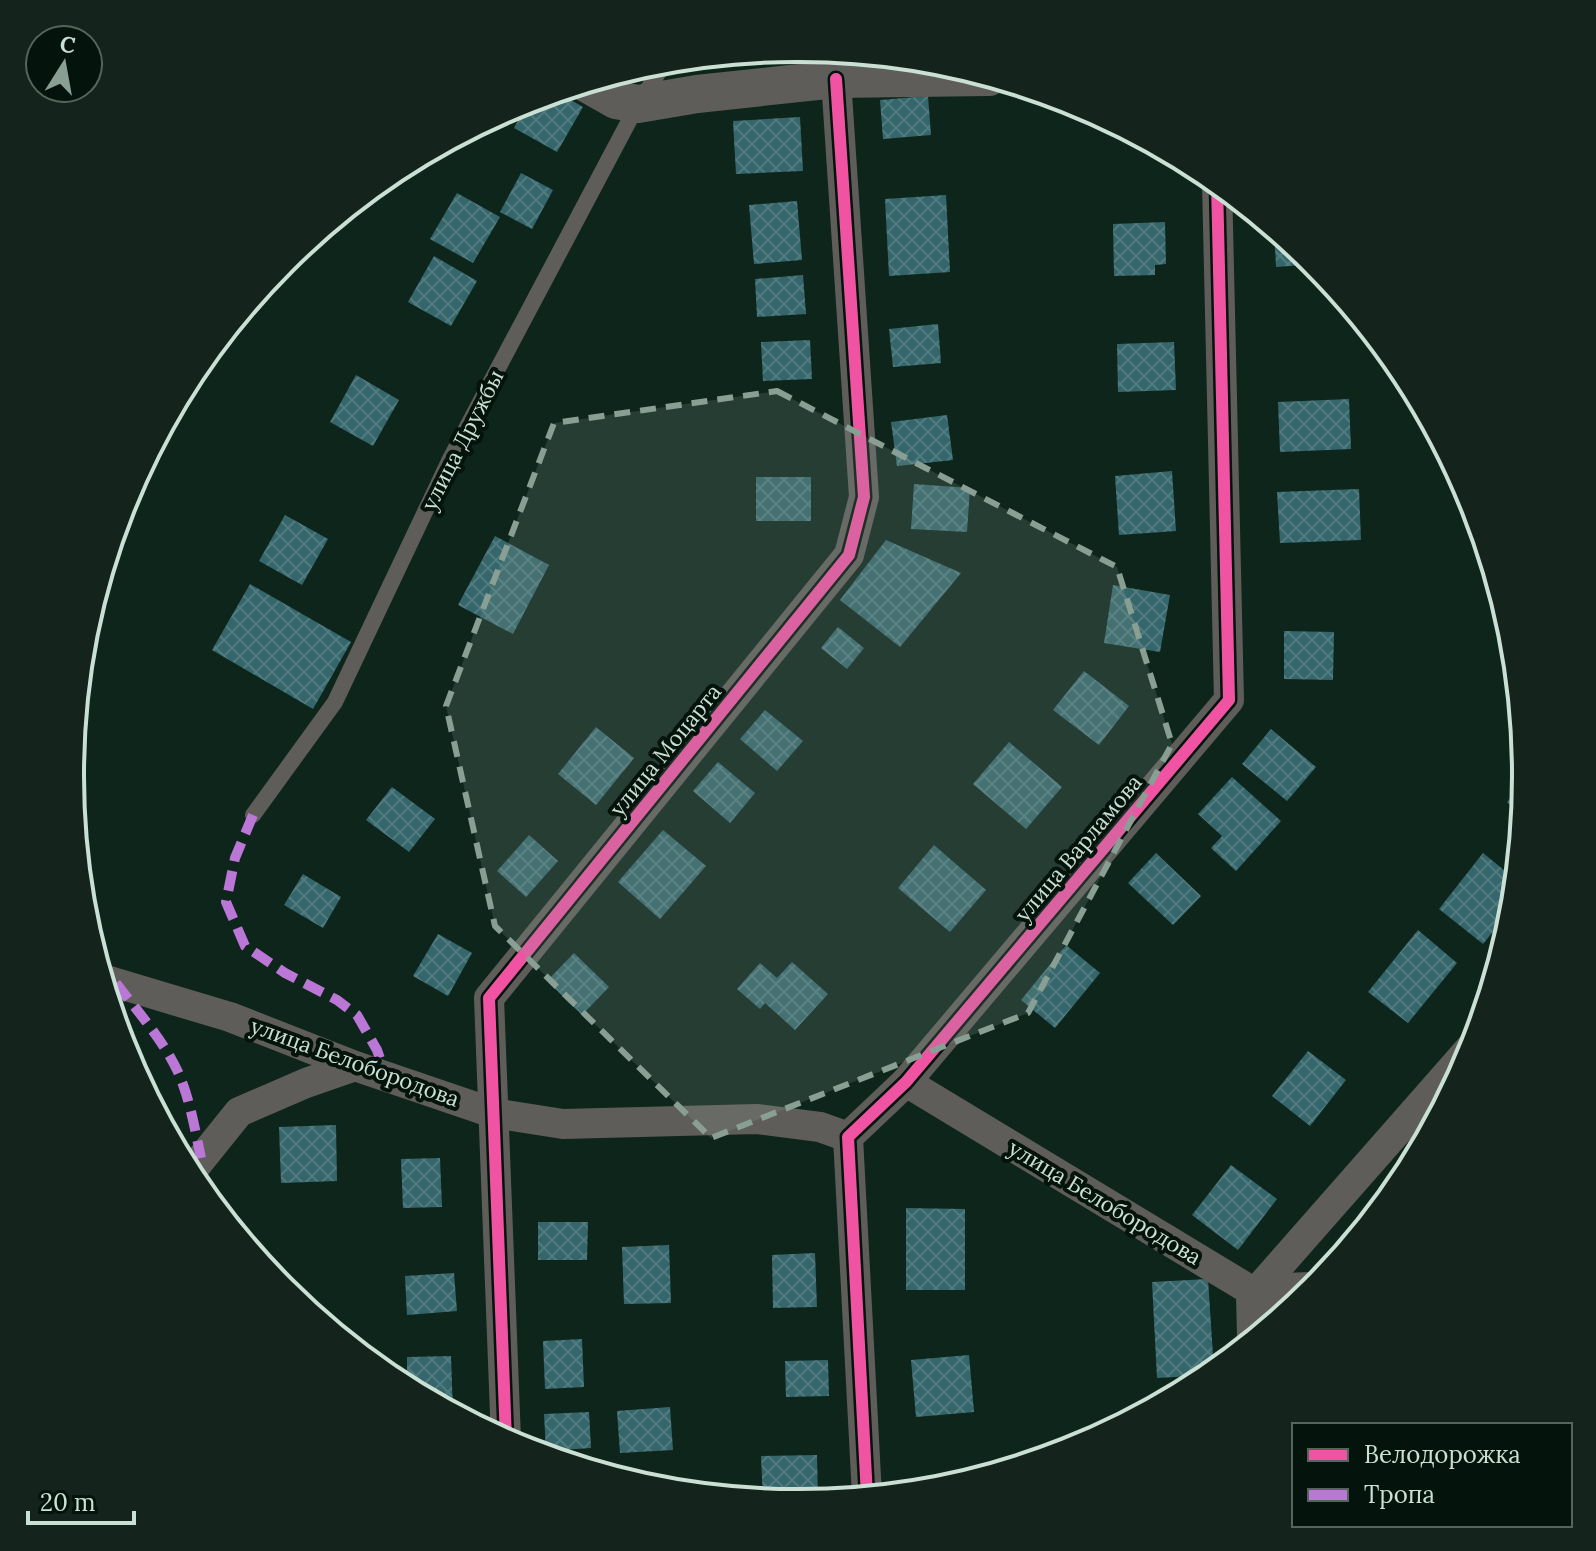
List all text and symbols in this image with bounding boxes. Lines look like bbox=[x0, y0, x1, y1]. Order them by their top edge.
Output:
north arrow bbox=[24, 24, 104, 104]
text: С bbox=[58, 29, 78, 60]
street label: улица Дружбы bbox=[415, 365, 509, 515]
street label: улица Моцарта bbox=[603, 678, 727, 822]
street label: улица Варламова bbox=[1008, 769, 1148, 927]
street label: улица Белобородова bbox=[247, 1011, 463, 1113]
street label: улица Белобородова bbox=[1003, 1133, 1207, 1271]
legend bbox=[1292, 1423, 1572, 1527]
text: Велодорожка bbox=[1364, 1439, 1521, 1470]
scale bar bbox=[28, 1475, 134, 1525]
text: Тропа bbox=[1364, 1479, 1435, 1510]
text: 20 m bbox=[40, 1487, 96, 1518]

